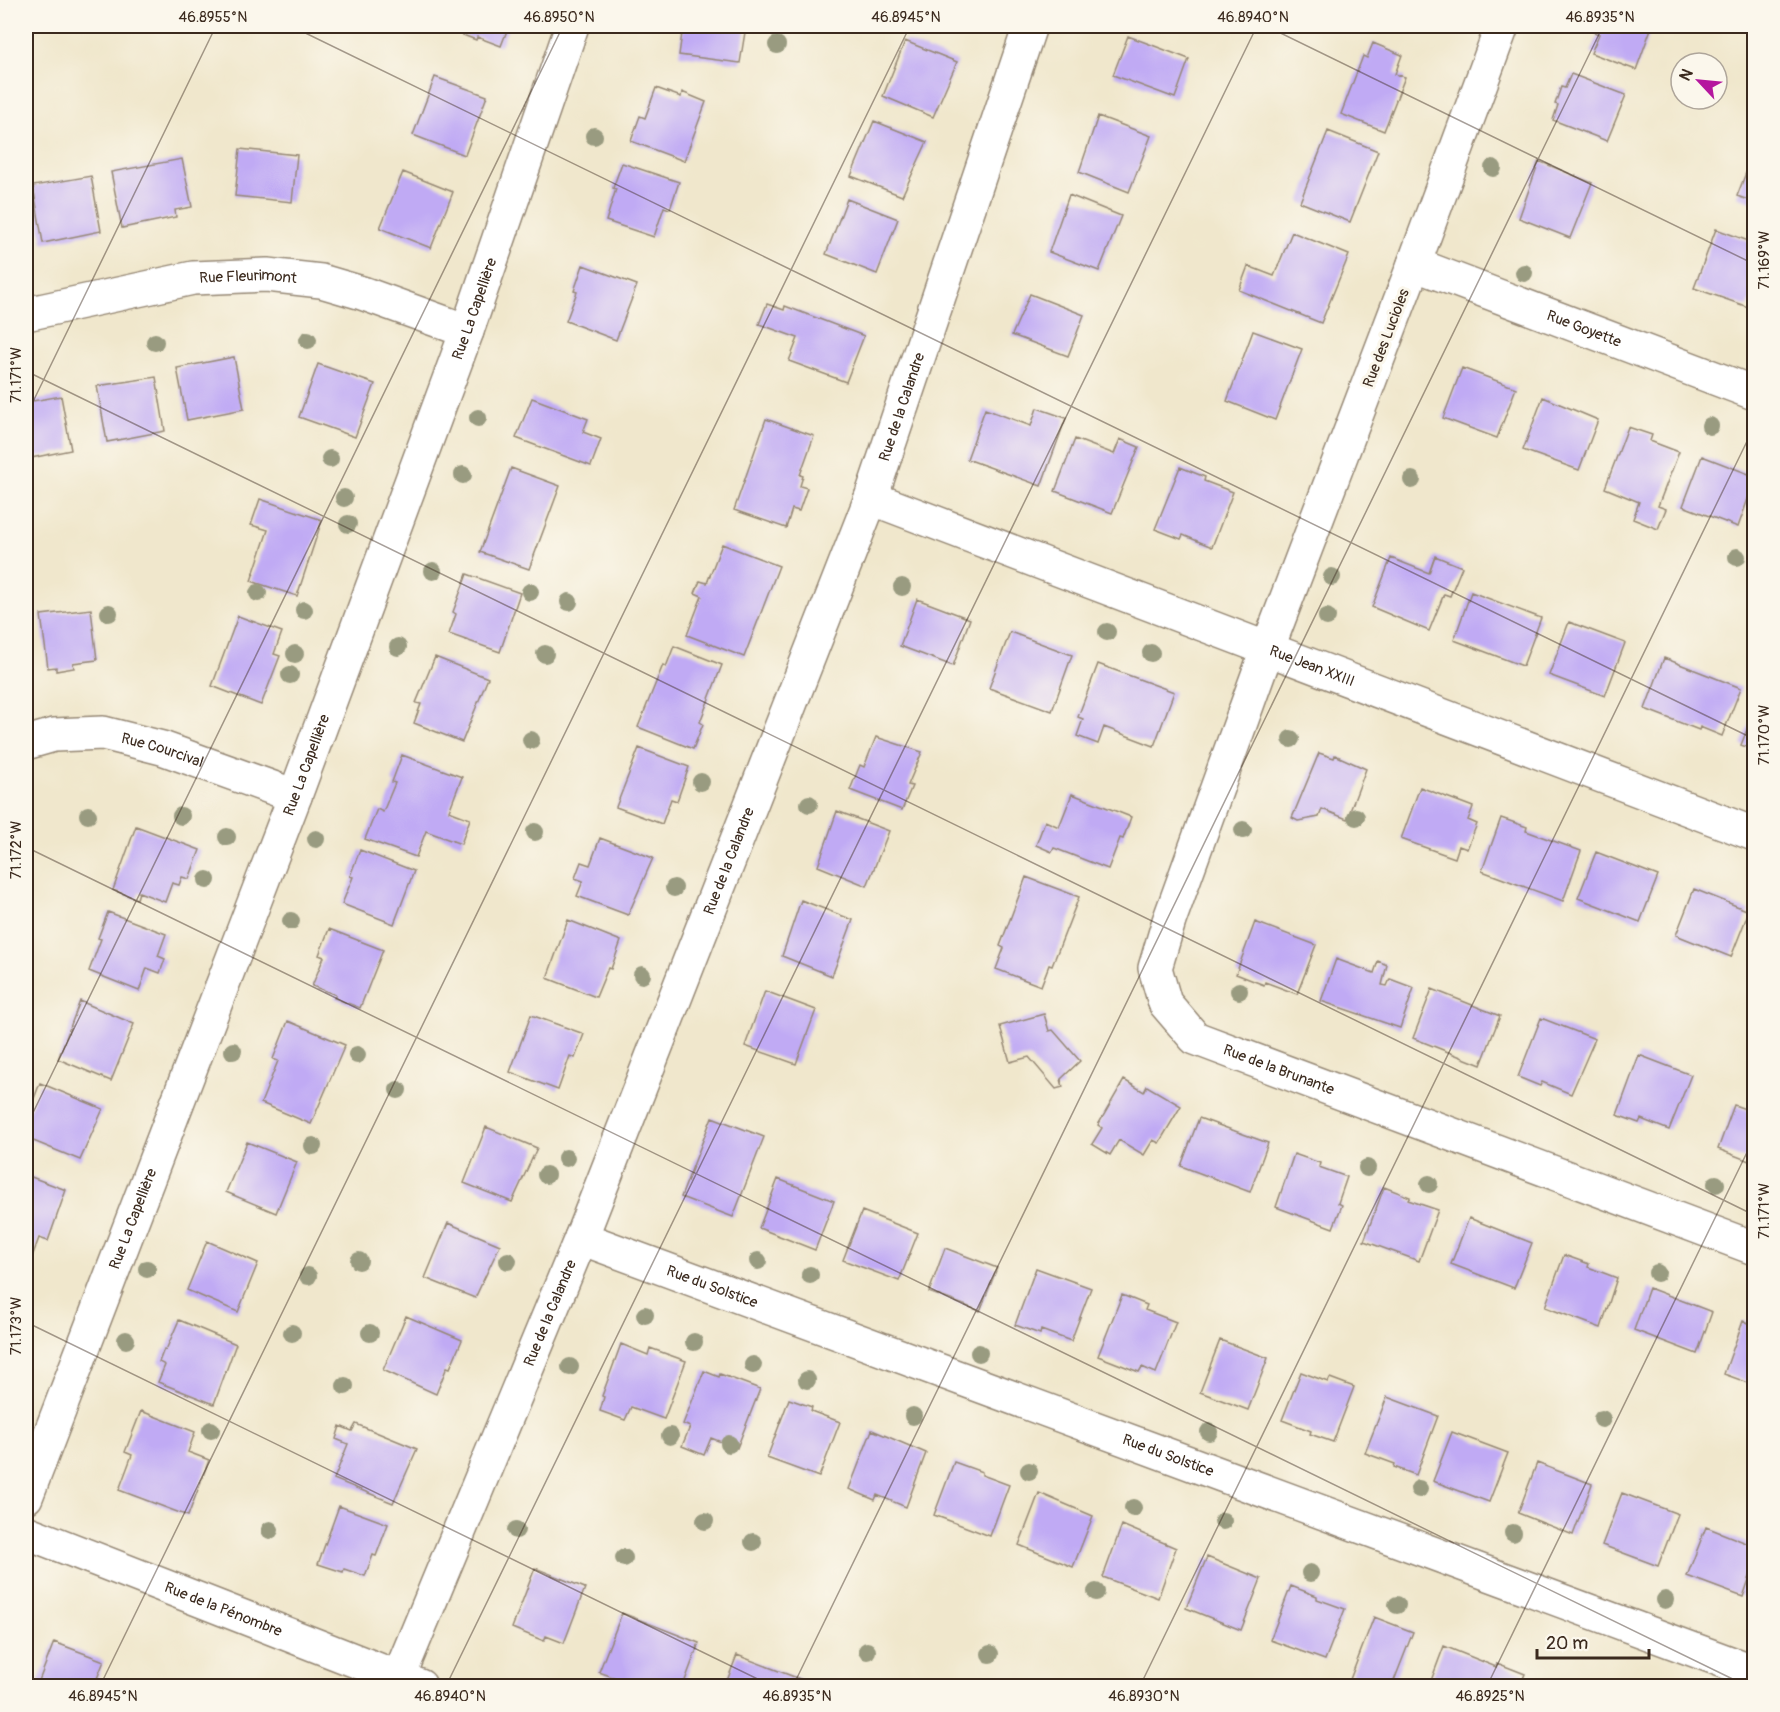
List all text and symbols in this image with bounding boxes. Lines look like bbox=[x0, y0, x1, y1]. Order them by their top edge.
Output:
text: 46.8955°N bbox=[179, 8, 247, 27]
text: 46.8950°N bbox=[523, 8, 595, 27]
text: 46.8945°N bbox=[871, 8, 941, 27]
text: 46.8940°N bbox=[1217, 8, 1289, 27]
text: 46.8935°N bbox=[1565, 8, 1635, 27]
north arrow bbox=[1669, 51, 1729, 111]
text: N bbox=[1675, 65, 1698, 84]
text: 71.169°W bbox=[1755, 230, 1774, 289]
street label: Rue La Capellière bbox=[448, 255, 502, 363]
street label: Rue Fleurimont bbox=[199, 265, 299, 288]
street label: Rue des Lucioles bbox=[1359, 286, 1414, 390]
street label: Rue Goyette bbox=[1544, 306, 1624, 352]
text: 71.171°W bbox=[7, 347, 26, 403]
street label: Rue de la Calandre bbox=[875, 350, 929, 464]
street label: Rue Jean XXIII bbox=[1267, 642, 1357, 691]
text: 71.170°W bbox=[1755, 705, 1774, 765]
street label: Rue La Capellière bbox=[279, 711, 335, 818]
street label: Rue Courcival bbox=[119, 729, 206, 772]
street label: Rue de la Calandre bbox=[700, 804, 759, 918]
text: 71.172°W bbox=[7, 820, 26, 879]
street label: Rue de la Brunante bbox=[1220, 1040, 1337, 1100]
street label: Rue La Capellière bbox=[105, 1165, 161, 1272]
text: 71.171°W bbox=[1755, 1183, 1774, 1239]
street label: Rue de la Calandre bbox=[520, 1256, 581, 1369]
street label: Rue du Solstice bbox=[664, 1261, 761, 1313]
text: 71.173°W bbox=[7, 1296, 26, 1355]
street label: Rue du Solstice bbox=[1120, 1430, 1217, 1481]
street label: Rue de la Pénombre bbox=[162, 1578, 285, 1641]
scale bar bbox=[1537, 1622, 1650, 1660]
text: 20 m bbox=[1546, 1632, 1588, 1655]
text: 46.8945°N bbox=[68, 1687, 138, 1706]
text: 46.8940°N bbox=[414, 1687, 486, 1706]
text: 46.8935°N bbox=[762, 1687, 832, 1706]
text: 46.8930°N bbox=[1108, 1687, 1180, 1706]
text: 46.8925°N bbox=[1455, 1687, 1525, 1706]

